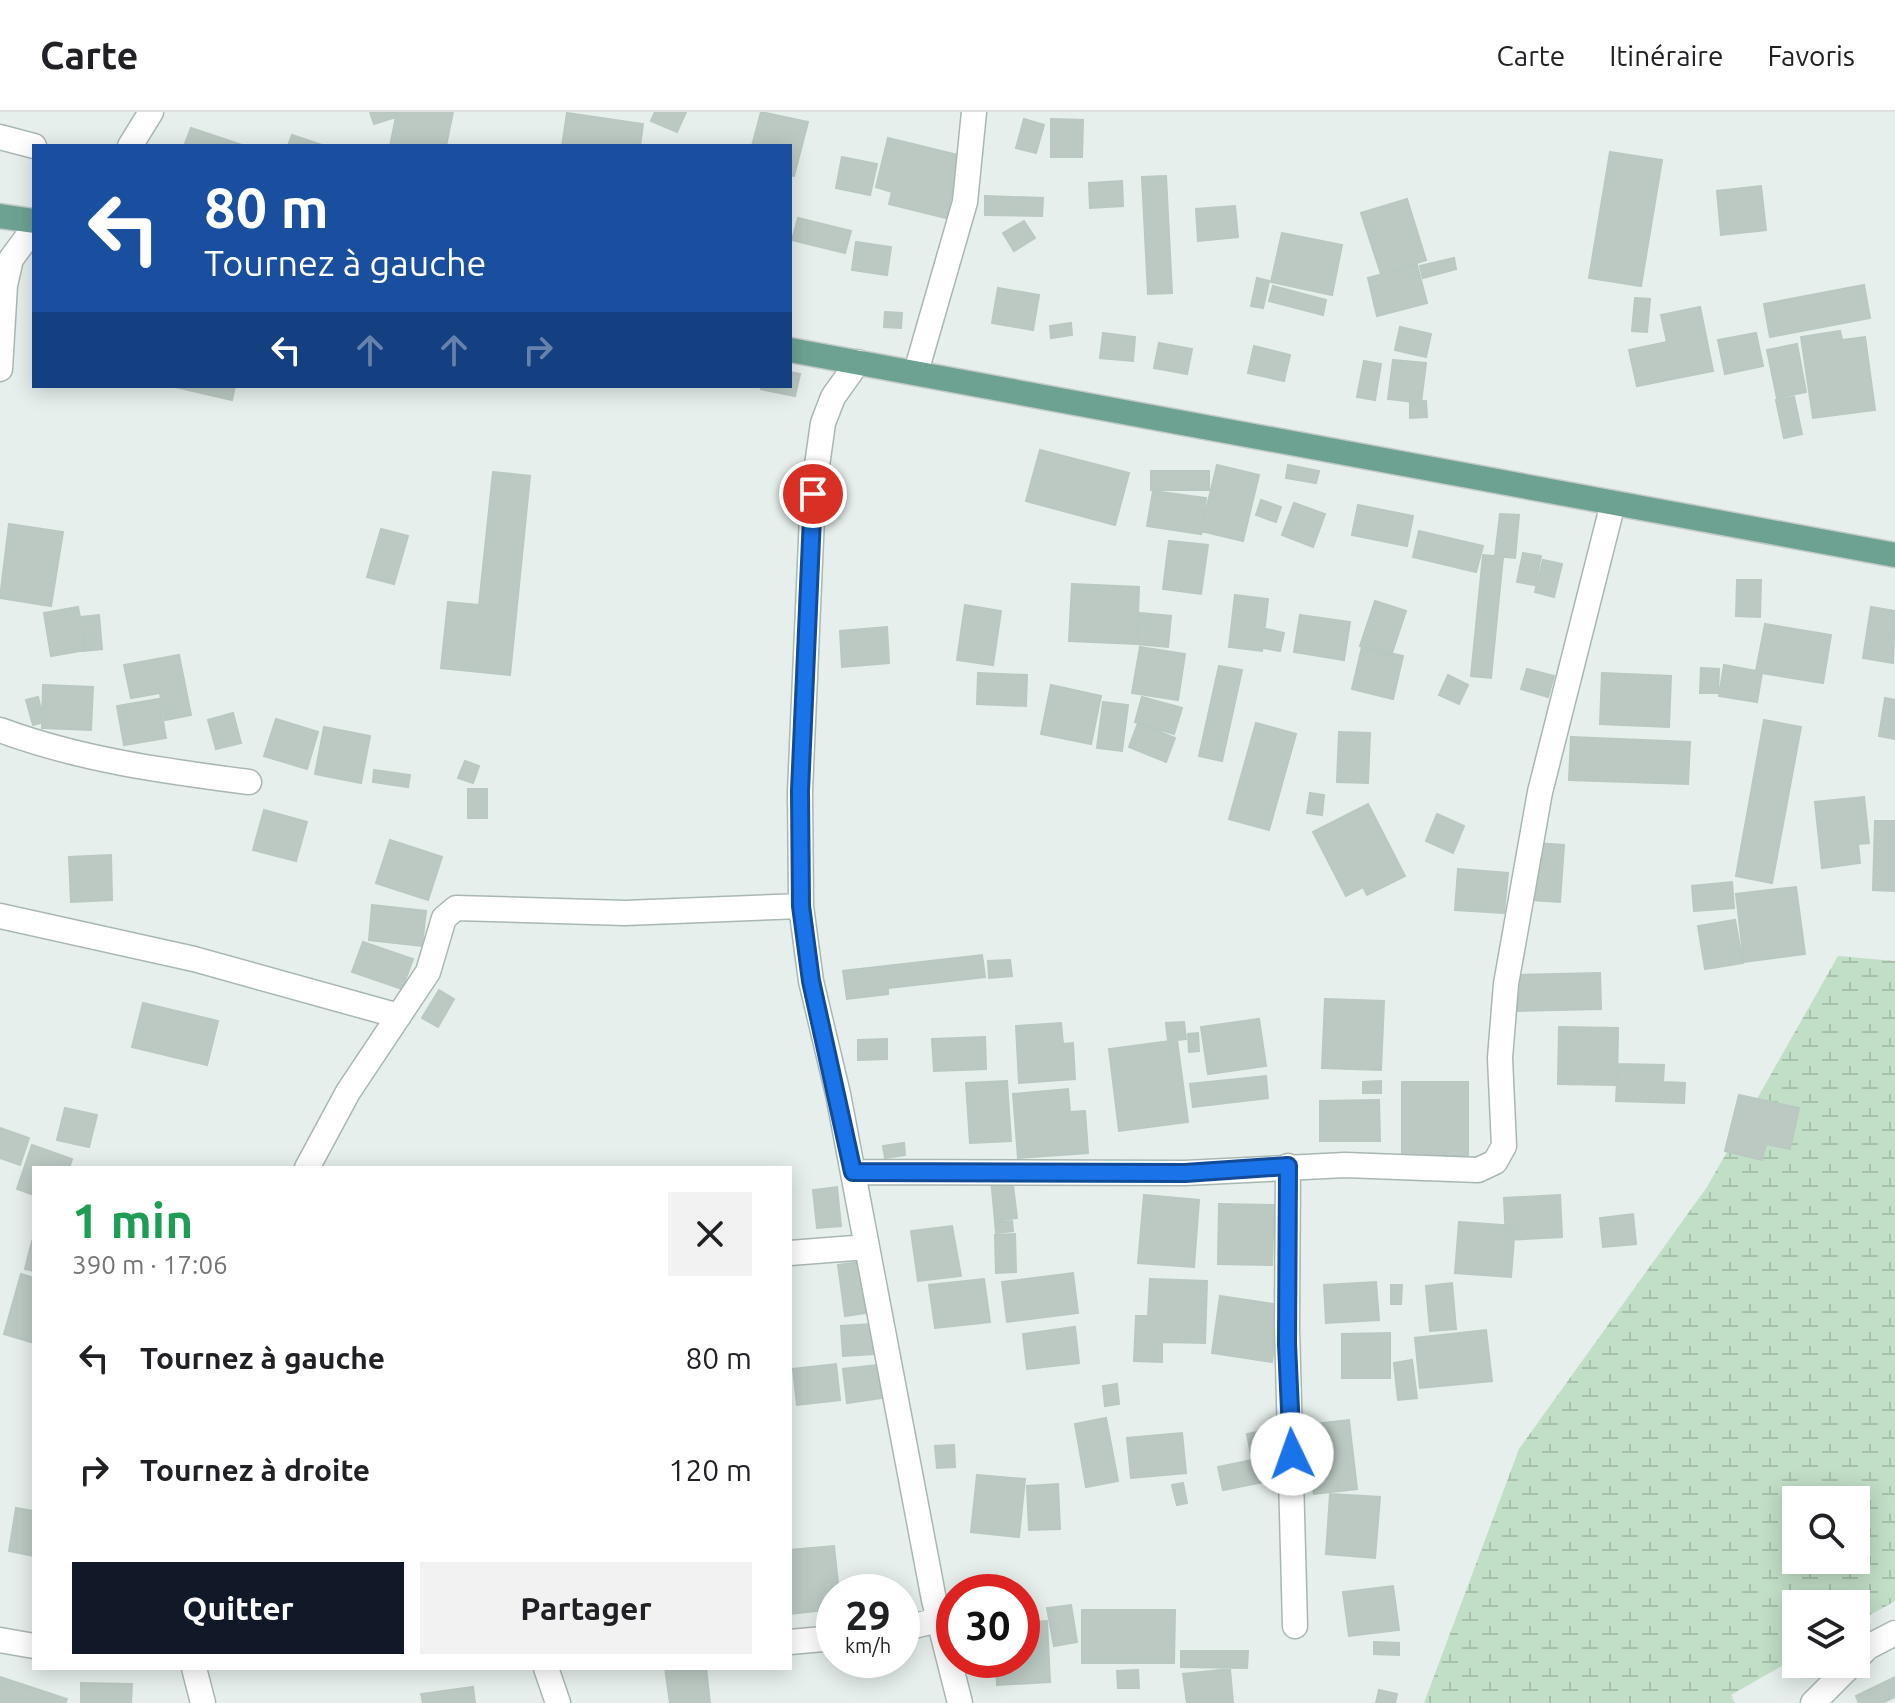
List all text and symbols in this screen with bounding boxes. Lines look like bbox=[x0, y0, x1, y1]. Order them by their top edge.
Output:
text: Carte bbox=[40, 34, 139, 76]
text: Carte bbox=[1497, 40, 1565, 71]
text: Itinéraire bbox=[1609, 40, 1723, 71]
text: Favoris bbox=[1767, 40, 1855, 71]
icon: left bbox=[72, 176, 176, 280]
text: 80 m bbox=[204, 176, 329, 239]
text: Tournez à gauche bbox=[204, 242, 486, 283]
icon: left bbox=[264, 328, 308, 372]
icon: ahead bbox=[348, 328, 392, 372]
icon: ahead bbox=[432, 328, 476, 372]
icon: right bbox=[516, 328, 560, 372]
pin bbox=[779, 460, 847, 528]
icon: arrive bbox=[791, 472, 835, 516]
button: close bbox=[668, 1192, 752, 1276]
text: 1 min bbox=[72, 1193, 193, 1247]
text: 390 m · 17:06 bbox=[72, 1250, 228, 1279]
icon: left bbox=[72, 1336, 116, 1380]
text: Tournez à gauche bbox=[140, 1341, 385, 1375]
text: 80 m bbox=[685, 1341, 752, 1375]
position arrow bbox=[1250, 1412, 1334, 1496]
icon: right bbox=[72, 1448, 116, 1492]
text: Tournez à droite bbox=[140, 1453, 370, 1487]
text: 120 m bbox=[668, 1453, 752, 1487]
map controls bbox=[1782, 1486, 1870, 1678]
button: search bbox=[1782, 1486, 1870, 1574]
button: Quitter bbox=[72, 1562, 404, 1654]
button: Partager bbox=[420, 1562, 752, 1654]
speed limit sign: 30 bbox=[936, 1574, 1040, 1678]
button: layers bbox=[1782, 1590, 1870, 1678]
text: 29 bbox=[845, 1593, 891, 1638]
text: km/h bbox=[845, 1634, 891, 1657]

